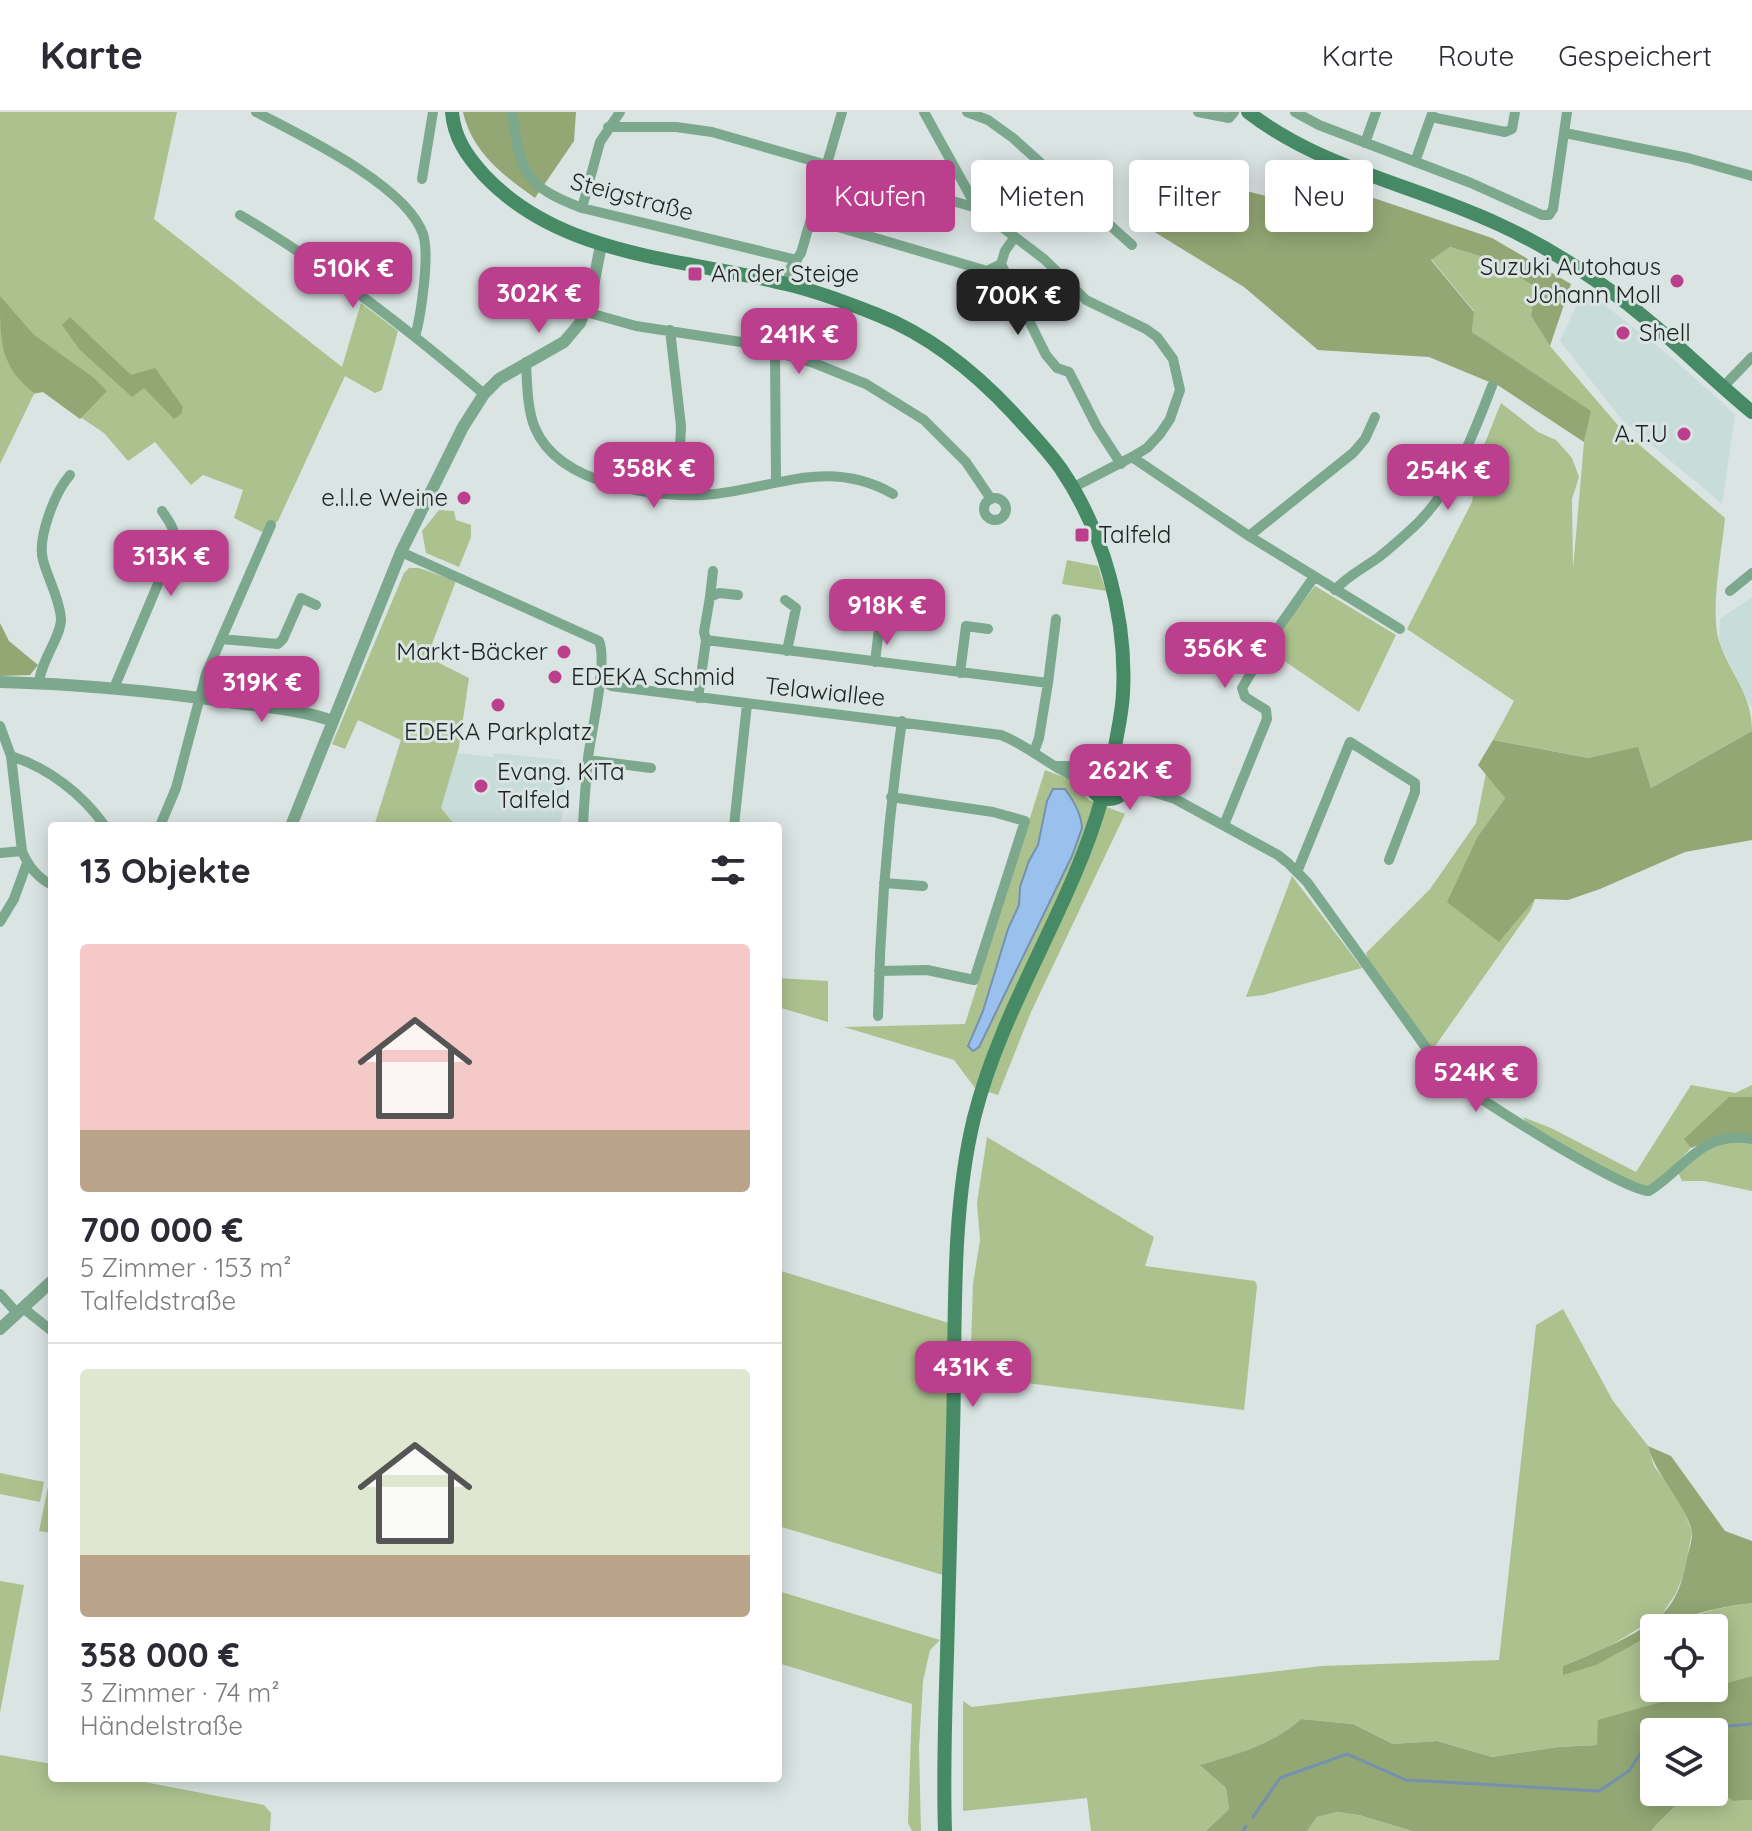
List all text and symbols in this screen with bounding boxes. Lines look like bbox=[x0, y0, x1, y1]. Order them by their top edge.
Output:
text: Karte bbox=[40, 31, 143, 79]
text: Karte bbox=[1322, 38, 1394, 73]
text: Route bbox=[1438, 38, 1514, 73]
text: Gespeichert bbox=[1558, 38, 1712, 73]
chip: Kaufen bbox=[806, 160, 955, 232]
chip: Mieten bbox=[971, 160, 1113, 232]
chip: Filter bbox=[1129, 160, 1249, 232]
chip: Neu bbox=[1265, 160, 1373, 232]
street label: Steigstraße bbox=[568, 165, 697, 227]
pin: 510K € bbox=[288, 242, 418, 310]
text: 510K € bbox=[312, 251, 394, 284]
place label: Suzuki Autohaus Johann Moll bbox=[1480, 251, 1661, 309]
place label: An der Steige bbox=[711, 258, 859, 288]
marker: An der Steige bbox=[686, 265, 704, 283]
pin: 302K € bbox=[474, 267, 604, 335]
pin: 700K € bbox=[953, 269, 1083, 337]
marker: Suzuki Autohaus Johann Moll bbox=[1668, 272, 1686, 290]
text: 302K € bbox=[496, 276, 582, 309]
text: 700K € bbox=[975, 278, 1061, 311]
pin: 241K € bbox=[734, 308, 864, 376]
text: 241K € bbox=[759, 317, 839, 350]
place label: Shell bbox=[1639, 317, 1691, 347]
marker: Shell bbox=[1614, 324, 1632, 342]
place label: A.T.U bbox=[1615, 418, 1668, 448]
marker: A.T.U bbox=[1675, 425, 1693, 443]
pin: 358K € bbox=[589, 442, 719, 510]
pin: 254K € bbox=[1383, 444, 1513, 512]
text: 358K € bbox=[612, 451, 696, 484]
text: 254K € bbox=[1405, 453, 1491, 486]
place label: e.l.l.e Weine bbox=[321, 482, 448, 512]
marker: e.l.l.e Weine bbox=[455, 489, 473, 507]
place label: Talfeld bbox=[1098, 519, 1171, 549]
marker: Talfeld bbox=[1073, 526, 1091, 544]
pin: 313K € bbox=[106, 530, 236, 598]
text: 313K € bbox=[132, 539, 210, 572]
pin: 918K € bbox=[822, 579, 952, 647]
text: 918K € bbox=[847, 588, 927, 621]
pin: 356K € bbox=[1160, 622, 1290, 690]
text: 356K € bbox=[1183, 631, 1267, 664]
place label: Markt-Bäcker bbox=[396, 636, 548, 666]
marker: Markt-Bäcker bbox=[555, 643, 573, 661]
pin: 319K € bbox=[197, 656, 327, 724]
place label: EDEKA Schmid bbox=[571, 661, 735, 691]
text: 319K € bbox=[222, 665, 302, 698]
marker: EDEKA Schmid bbox=[546, 668, 564, 686]
street label: Telawiallee bbox=[763, 670, 887, 712]
marker: EDEKA Parkplatz bbox=[489, 696, 507, 714]
place label: EDEKA Parkplatz bbox=[404, 716, 592, 746]
pin: 262K € bbox=[1065, 744, 1195, 812]
text: 262K € bbox=[1088, 753, 1172, 786]
place label: Evang. KiTa Talfeld bbox=[497, 756, 624, 814]
marker: Evang. KiTa Talfeld bbox=[472, 777, 490, 795]
icon: filters bbox=[706, 848, 750, 892]
text: 13 Objekte bbox=[80, 849, 251, 892]
icon: home bbox=[343, 996, 487, 1140]
pin: 524K € bbox=[1411, 1046, 1541, 1114]
text: 524K € bbox=[1433, 1055, 1519, 1088]
text: 700 000 € bbox=[80, 1208, 243, 1251]
text: 5 Zimmer · 153 m² bbox=[80, 1251, 291, 1284]
text: Talfeldstraße bbox=[80, 1284, 236, 1317]
pin: 431K € bbox=[908, 1341, 1038, 1409]
text: 431K € bbox=[933, 1350, 1013, 1383]
icon: home bbox=[343, 1421, 487, 1565]
map controls bbox=[1640, 1614, 1728, 1806]
button: locate bbox=[1640, 1614, 1728, 1702]
text: 358 000 € bbox=[80, 1633, 239, 1676]
text: 3 Zimmer · 74 m² bbox=[80, 1676, 279, 1709]
text: Händelstraße bbox=[80, 1709, 243, 1742]
button: layers bbox=[1640, 1718, 1728, 1806]

